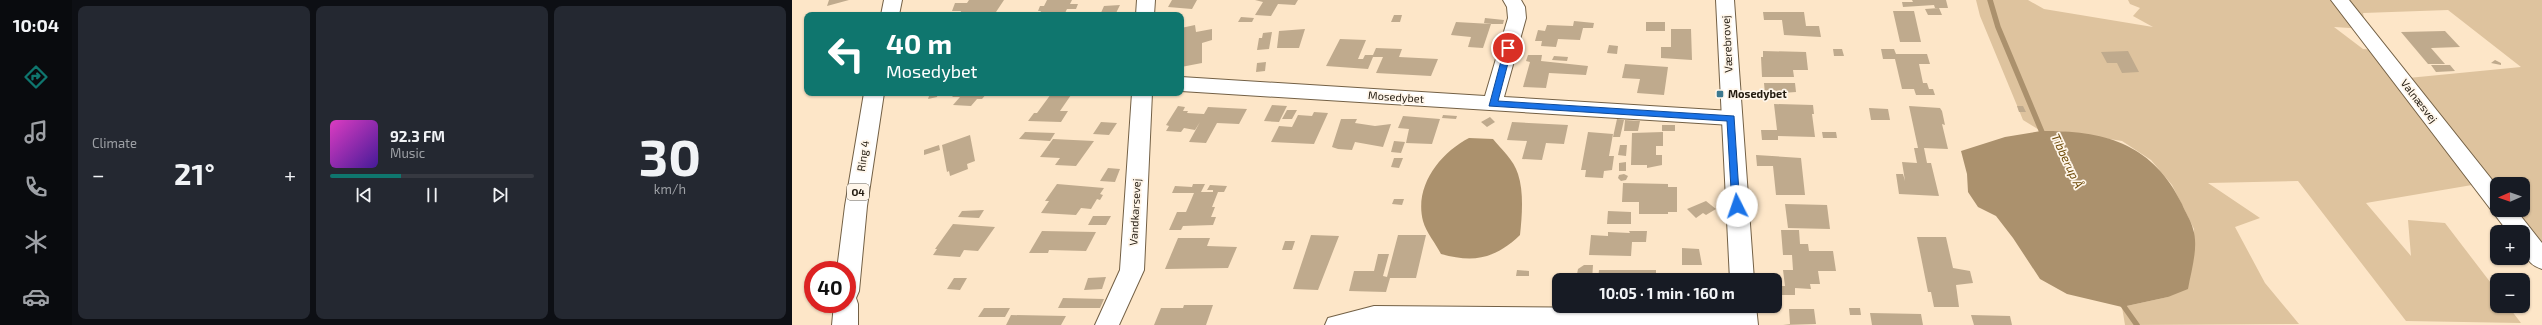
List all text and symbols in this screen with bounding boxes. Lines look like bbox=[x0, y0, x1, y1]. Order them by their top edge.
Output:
text: 10:04 bbox=[13, 14, 59, 36]
street label: Værebrovej bbox=[1719, 15, 1735, 73]
text: 40 m bbox=[886, 26, 952, 60]
icon: left bbox=[820, 28, 872, 80]
pin bbox=[1491, 31, 1525, 65]
icon: arrive bbox=[1497, 37, 1519, 59]
text: Mosedybet bbox=[886, 60, 977, 82]
icon: directions bbox=[22, 63, 50, 91]
street label: Valnæsvej bbox=[2398, 76, 2440, 126]
place label: Mosedybet bbox=[1728, 87, 1787, 101]
street label: Mosedybet bbox=[1368, 88, 1424, 105]
marker: Mosedybet bbox=[1715, 89, 1725, 99]
icon: music bbox=[22, 118, 50, 146]
text: 30 bbox=[639, 124, 701, 186]
text: 92.3 FM bbox=[390, 127, 445, 145]
water label: Tibberup Å bbox=[2049, 131, 2087, 190]
text: Climate bbox=[92, 135, 137, 151]
street label: Ring 4 bbox=[854, 139, 871, 172]
text: Music bbox=[390, 145, 425, 161]
text: 21° bbox=[174, 155, 215, 191]
text: − bbox=[92, 161, 105, 187]
text: + bbox=[284, 161, 296, 187]
icon: phone bbox=[22, 173, 50, 201]
north arrow bbox=[2490, 177, 2530, 217]
map controls bbox=[2490, 177, 2530, 313]
street label: Vandkarsevej bbox=[1126, 178, 1144, 246]
text: km/h bbox=[654, 181, 686, 197]
icon: previous bbox=[353, 184, 375, 206]
icon: pause bbox=[421, 184, 443, 206]
icon: next bbox=[489, 184, 511, 206]
road number: O4 bbox=[847, 184, 869, 200]
position arrow bbox=[1716, 185, 1758, 227]
button: + bbox=[2490, 225, 2530, 265]
icon: climate bbox=[22, 228, 50, 256]
speed limit sign: 40 bbox=[804, 261, 856, 313]
button: − bbox=[2490, 273, 2530, 313]
icon: car bbox=[22, 283, 50, 311]
text: 10:05 · 1 min · 160 m bbox=[1599, 284, 1735, 302]

